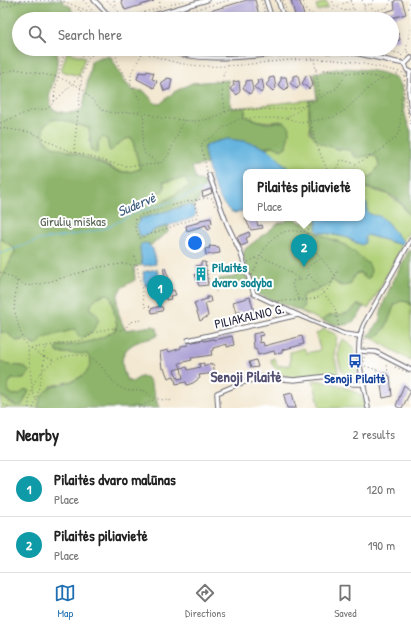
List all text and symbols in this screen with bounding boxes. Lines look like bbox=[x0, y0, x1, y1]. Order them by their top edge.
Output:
search box bbox=[12, 12, 399, 56]
icon: search bbox=[26, 23, 48, 45]
text: Search here bbox=[58, 24, 122, 45]
popup bbox=[243, 169, 365, 221]
text: Pilaitės piliavietė bbox=[257, 176, 351, 197]
water label: Sudervė bbox=[114, 187, 159, 220]
text: Place bbox=[257, 197, 282, 215]
park label: Girulių miškas bbox=[40, 212, 106, 230]
your location bbox=[185, 233, 205, 253]
pin: 2 bbox=[291, 234, 317, 267]
place label: Pilaitės dvaro sodyba bbox=[212, 258, 273, 292]
building icon: Pilaitės dvaro sodyba bbox=[193, 266, 209, 282]
pin: 1 bbox=[147, 275, 173, 308]
street label: PILIAKALNIO G. bbox=[213, 299, 286, 333]
bus stop icon: Senoji Pilaitė bbox=[347, 353, 363, 369]
district label: Senoji Pilaitė bbox=[211, 366, 282, 387]
place label: Senoji Pilaitė bbox=[324, 369, 387, 387]
text: Nearby bbox=[16, 423, 59, 446]
text: 2 results bbox=[353, 425, 395, 443]
text: Pilaitės dvaro malūnas bbox=[54, 469, 176, 490]
text: 1 bbox=[27, 480, 31, 498]
text: 120 m bbox=[367, 480, 395, 498]
text: Place bbox=[54, 490, 79, 508]
text: Pilaitės piliavietė bbox=[54, 525, 148, 546]
text: 2 bbox=[26, 536, 32, 554]
text: 190 m bbox=[368, 536, 395, 554]
text: Place bbox=[54, 546, 79, 564]
tab: Map bbox=[54, 582, 76, 620]
tab: Directions bbox=[185, 582, 226, 620]
tab: Saved bbox=[334, 582, 357, 620]

